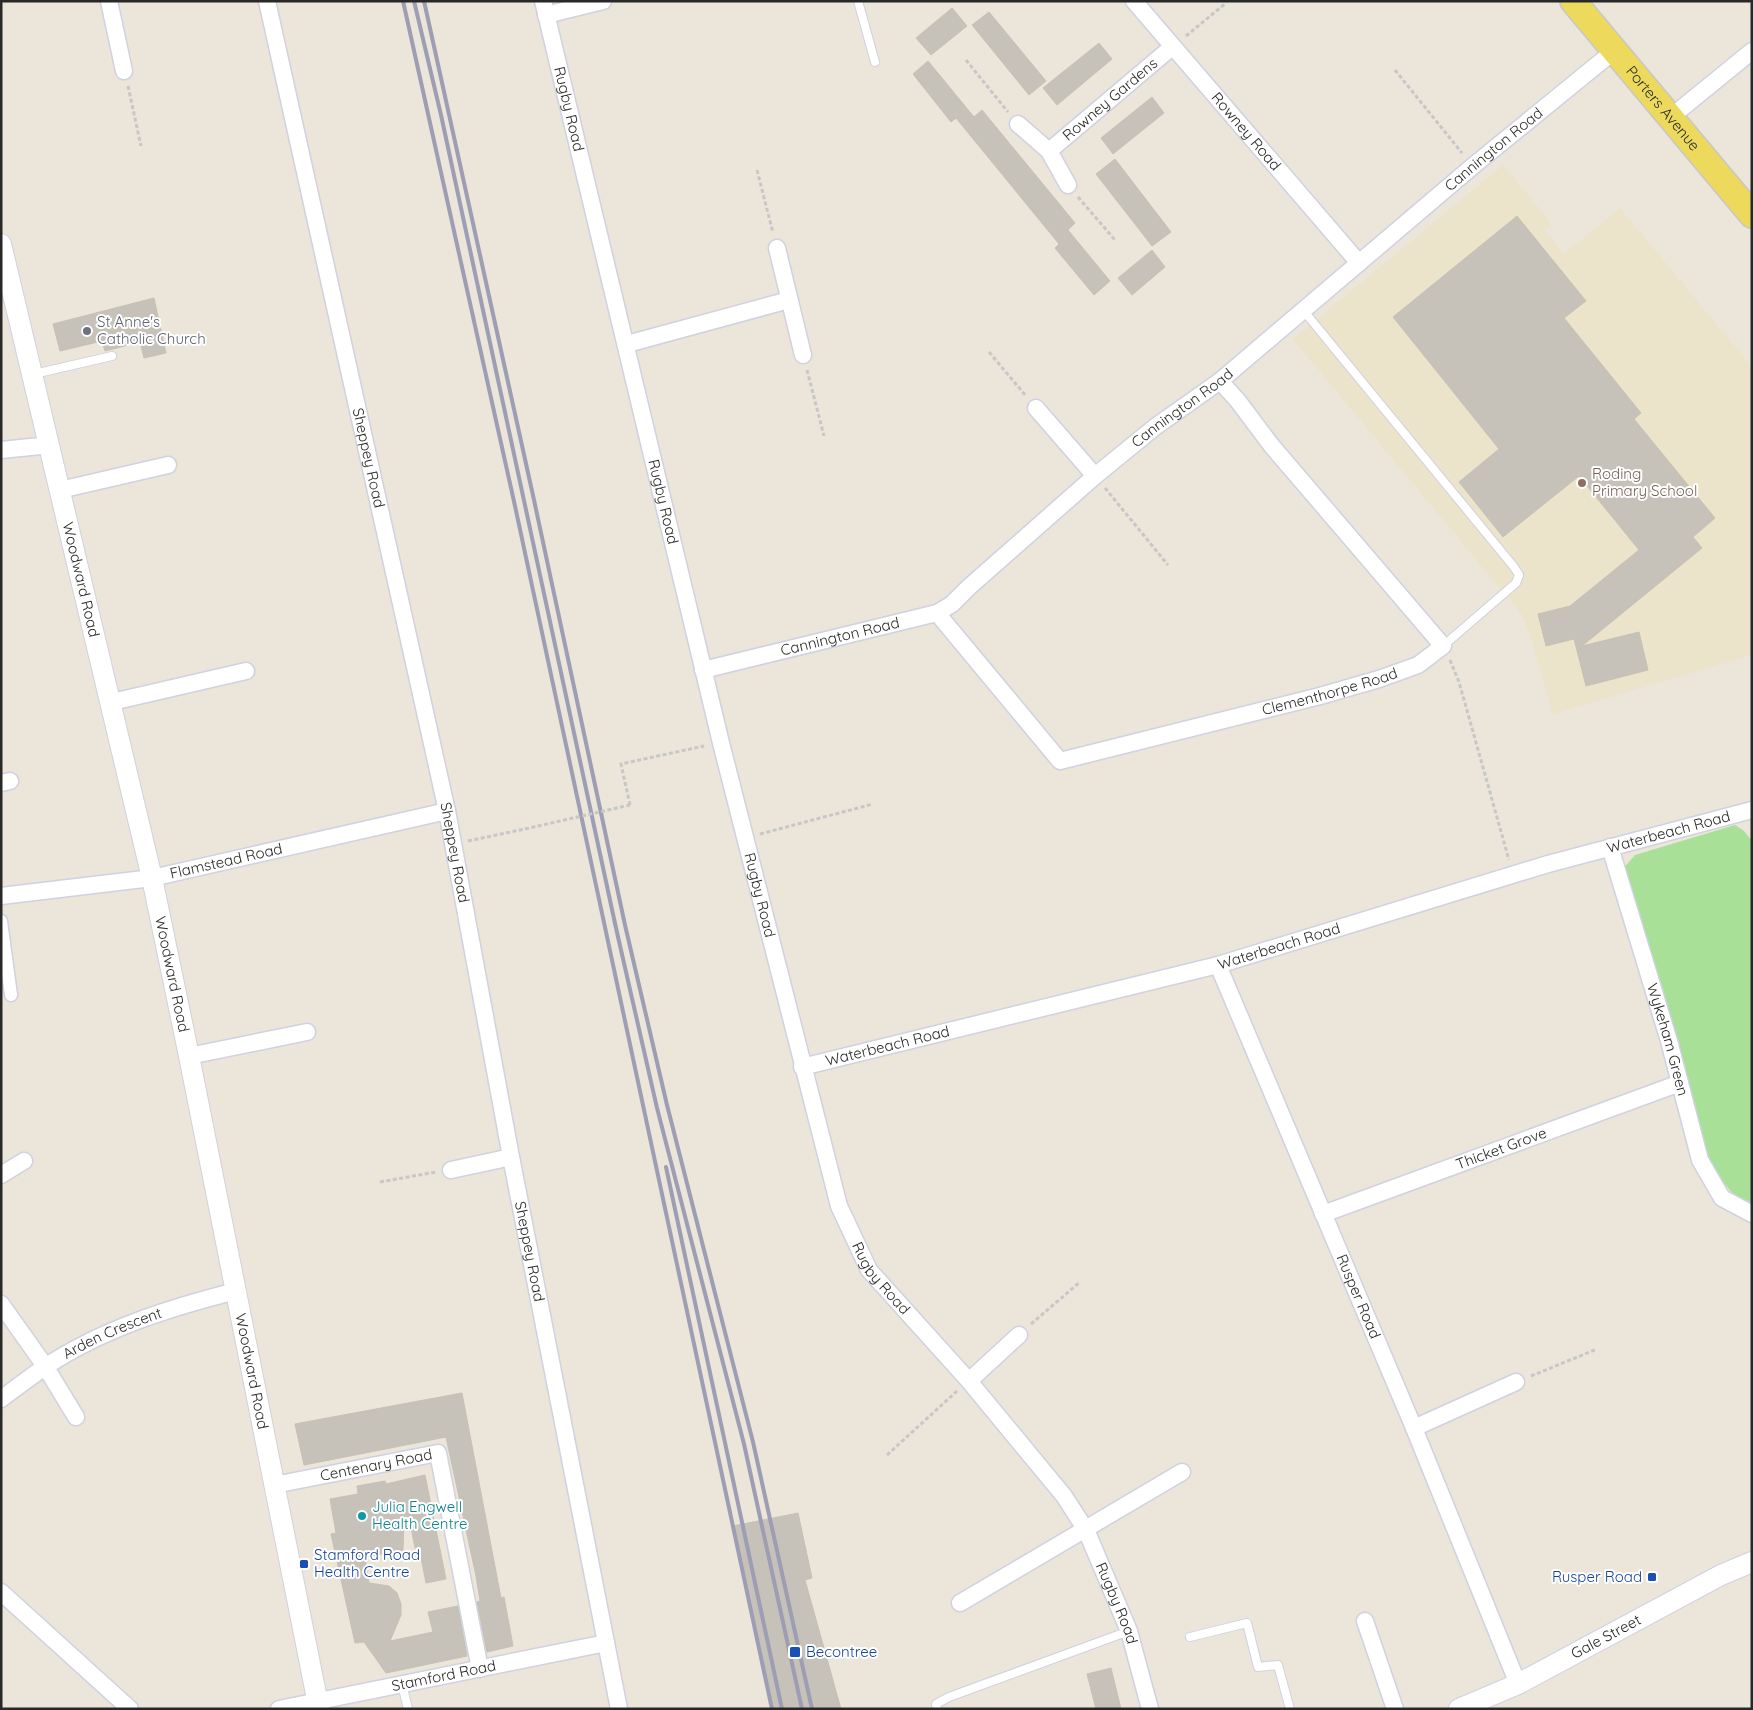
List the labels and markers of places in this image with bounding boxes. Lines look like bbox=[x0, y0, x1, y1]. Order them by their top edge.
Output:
place label: St Anne's Catholic Church bbox=[97, 312, 206, 348]
marker: St Anne's Catholic Church bbox=[81, 325, 93, 337]
place label: Roding Primary School bbox=[1592, 464, 1697, 500]
marker: Roding Primary School bbox=[1576, 477, 1588, 489]
place label: Julia Engwell Health Centre bbox=[372, 1497, 467, 1533]
marker: Julia Engwell Health Centre bbox=[356, 1510, 368, 1522]
place label: Stamford Road Health Centre bbox=[314, 1545, 420, 1581]
marker: Stamford Road Health Centre bbox=[298, 1558, 310, 1570]
place label: Rusper Road bbox=[1552, 1567, 1642, 1586]
marker: Rusper Road bbox=[1646, 1571, 1658, 1583]
place label: Becontree bbox=[806, 1642, 877, 1661]
marker: Becontree bbox=[788, 1645, 802, 1659]

